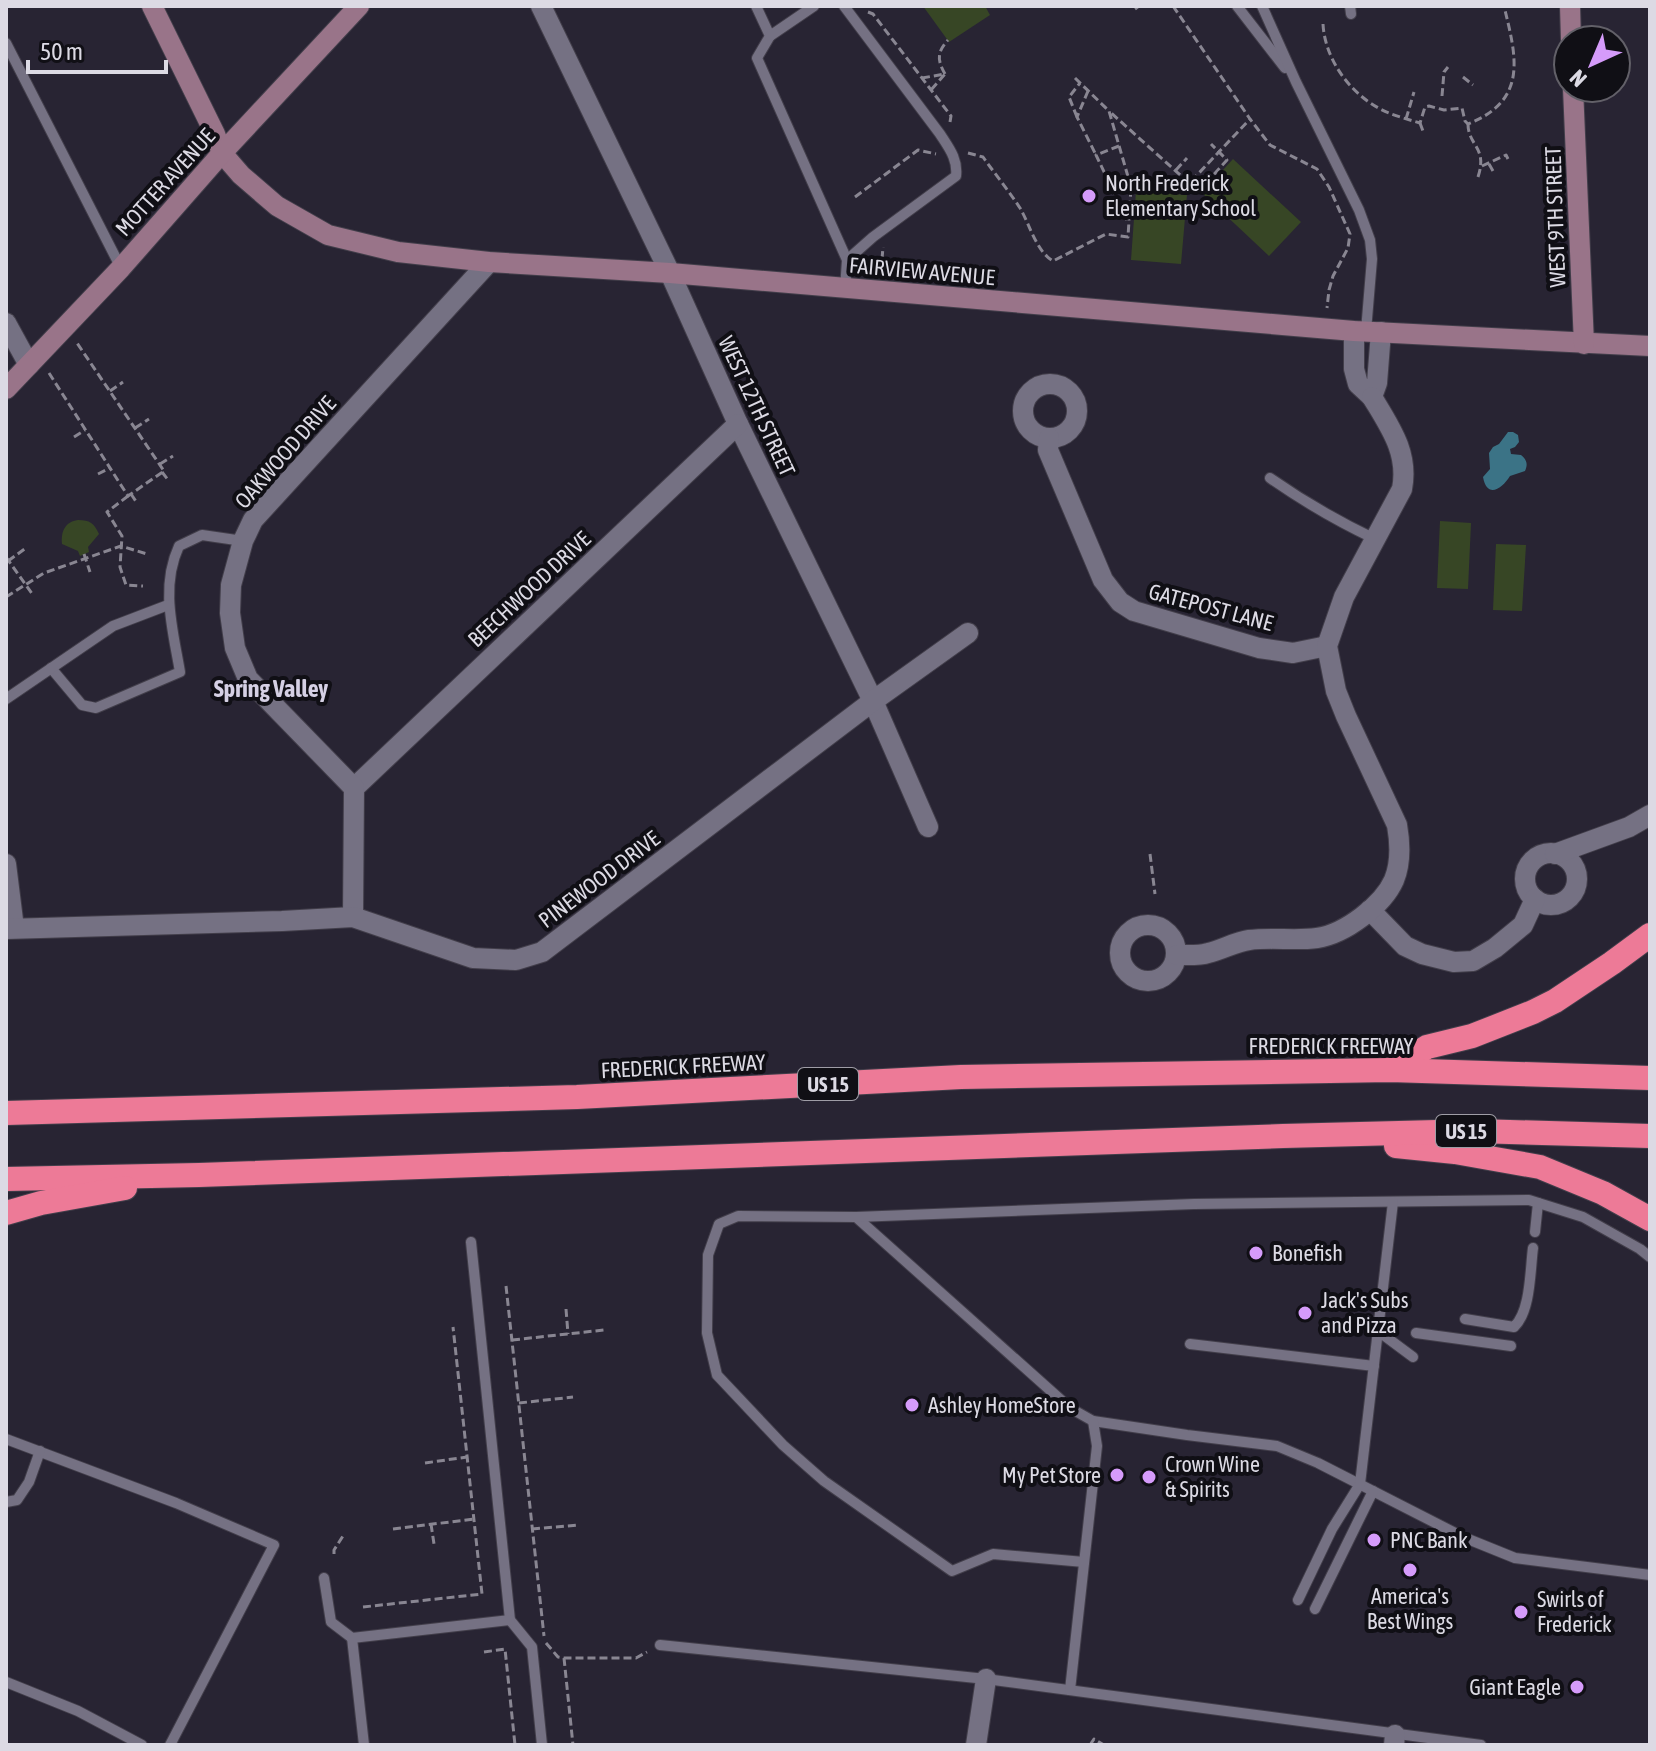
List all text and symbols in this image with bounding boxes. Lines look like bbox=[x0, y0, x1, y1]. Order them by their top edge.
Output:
scale bar bbox=[28, 24, 166, 74]
north arrow bbox=[1552, 24, 1632, 104]
text: 50 m bbox=[40, 38, 83, 65]
text: N bbox=[1564, 65, 1592, 92]
street label: MOTTER AVENUE bbox=[110, 122, 220, 241]
street label: WEST 9TH STREET bbox=[1540, 146, 1570, 288]
place label: North Frederick Elementary School bbox=[1105, 170, 1256, 221]
marker: North Frederick Elementary School bbox=[1080, 187, 1098, 205]
street label: FAIRVIEW AVENUE bbox=[848, 252, 997, 290]
street label: WEST 12TH STREET bbox=[713, 332, 801, 481]
street label: OAKWOOD DRIVE bbox=[229, 390, 341, 513]
street label: BEECHWOOD DRIVE bbox=[462, 525, 596, 652]
street label: GATEPOST LANE bbox=[1146, 578, 1277, 636]
district label: Spring Valley bbox=[214, 675, 328, 702]
street label: PINEWOOD DRIVE bbox=[533, 825, 665, 933]
street label: FREDERICK FREEWAY bbox=[1249, 1033, 1414, 1059]
street label: FREDERICK FREEWAY bbox=[600, 1049, 766, 1083]
road number: US 15 bbox=[798, 1068, 858, 1100]
road number: US 15 bbox=[1436, 1115, 1496, 1147]
place label: Bonefish bbox=[1272, 1240, 1343, 1266]
marker: Bonefish bbox=[1247, 1244, 1265, 1262]
place label: Jack's Subs and Pizza bbox=[1321, 1287, 1409, 1338]
marker: Jack's Subs and Pizza bbox=[1296, 1304, 1314, 1322]
place label: Ashley HomeStore bbox=[928, 1392, 1076, 1418]
marker: Ashley HomeStore bbox=[903, 1396, 921, 1414]
place label: Crown Wine & Spirits bbox=[1165, 1451, 1260, 1502]
place label: My Pet Store bbox=[1002, 1462, 1101, 1488]
marker: My Pet Store bbox=[1108, 1466, 1126, 1484]
marker: Crown Wine & Spirits bbox=[1140, 1468, 1158, 1486]
place label: PNC Bank bbox=[1390, 1527, 1468, 1553]
marker: PNC Bank bbox=[1365, 1531, 1383, 1549]
marker: America's Best Wings bbox=[1401, 1561, 1419, 1579]
place label: America's Best Wings bbox=[1367, 1583, 1453, 1634]
place label: Swirls of Frederick bbox=[1537, 1586, 1612, 1637]
marker: Swirls of Frederick bbox=[1512, 1603, 1530, 1621]
place label: Giant Eagle bbox=[1469, 1674, 1561, 1700]
marker: Giant Eagle bbox=[1568, 1678, 1586, 1696]

